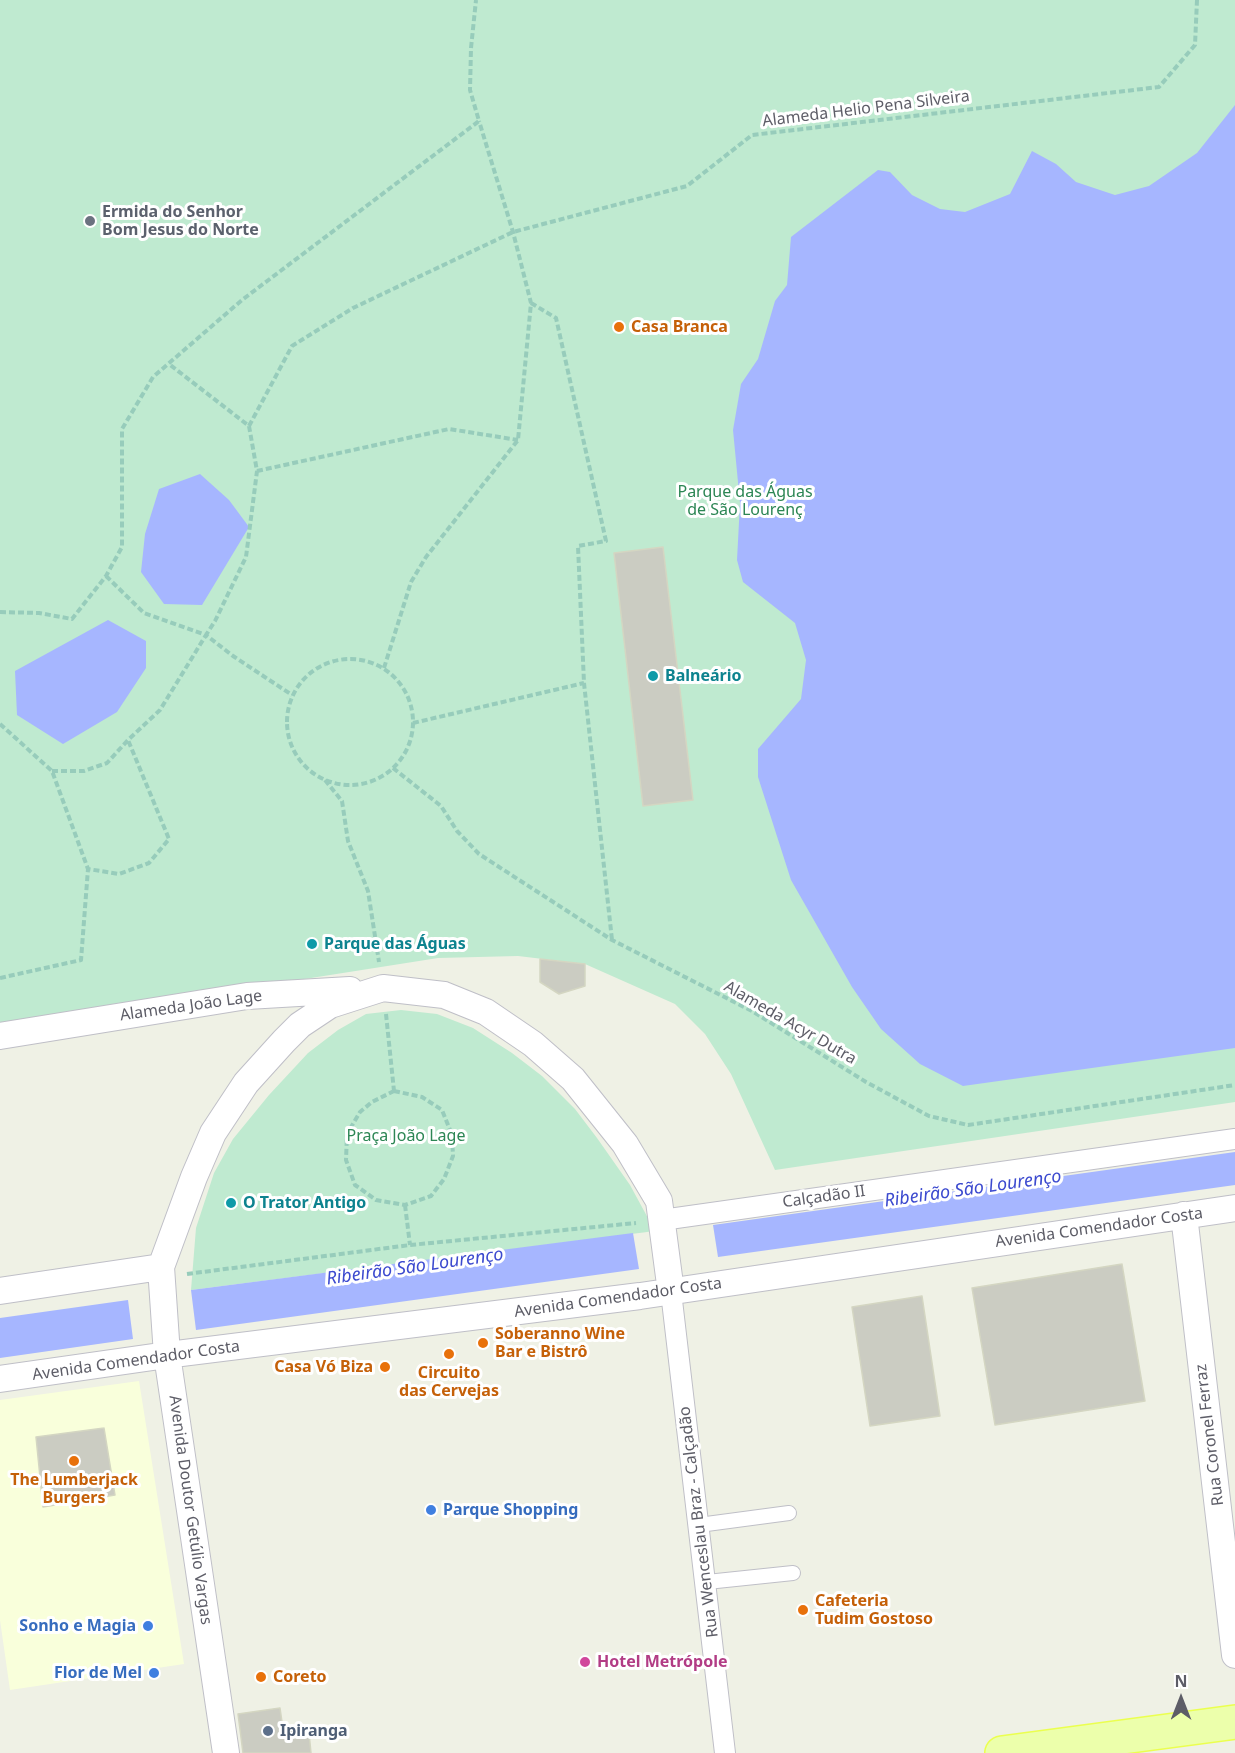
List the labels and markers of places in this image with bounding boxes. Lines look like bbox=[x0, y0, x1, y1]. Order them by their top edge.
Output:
place label: Ermida do Senhor Bom Jesus do Norte bbox=[102, 202, 259, 240]
marker: Ermida do Senhor Bom Jesus do Norte bbox=[83, 214, 97, 228]
place label: Casa Branca bbox=[631, 317, 728, 337]
marker: Casa Branca bbox=[612, 320, 626, 334]
place label: Balneário bbox=[665, 666, 741, 686]
marker: Balneário bbox=[646, 669, 660, 683]
place label: Parque das Águas bbox=[324, 934, 466, 954]
marker: Parque das Águas bbox=[305, 937, 319, 951]
place label: O Trator Antigo bbox=[243, 1193, 366, 1213]
marker: O Trator Antigo bbox=[224, 1196, 238, 1210]
place label: Soberanno Wine Bar e Bistrô bbox=[495, 1324, 625, 1362]
marker: Soberanno Wine Bar e Bistrô bbox=[476, 1336, 490, 1350]
marker: Circuito das Cervejas bbox=[442, 1347, 456, 1361]
place label: Casa Vó Biza bbox=[274, 1357, 373, 1377]
marker: Casa Vó Biza bbox=[378, 1360, 392, 1374]
place label: Circuito das Cervejas bbox=[399, 1363, 499, 1401]
marker: The Lumberjack Burgers bbox=[67, 1454, 81, 1468]
place label: The Lumberjack Burgers bbox=[10, 1470, 138, 1508]
place label: Parque Shopping bbox=[443, 1500, 578, 1520]
marker: Parque Shopping bbox=[424, 1503, 438, 1517]
place label: Cafeteria Tudim Gostoso bbox=[815, 1591, 933, 1629]
marker: Cafeteria Tudim Gostoso bbox=[796, 1603, 810, 1617]
place label: Sonho e Magia bbox=[19, 1616, 136, 1636]
marker: Sonho e Magia bbox=[141, 1619, 155, 1633]
place label: Hotel Metrópole bbox=[597, 1652, 728, 1672]
marker: Hotel Metrópole bbox=[578, 1655, 592, 1669]
place label: Flor de Mel bbox=[54, 1663, 142, 1683]
marker: Flor de Mel bbox=[147, 1666, 161, 1680]
place label: Coreto bbox=[273, 1667, 327, 1687]
marker: Coreto bbox=[254, 1670, 268, 1684]
place label: Ipiranga bbox=[280, 1721, 348, 1741]
marker: Ipiranga bbox=[261, 1724, 275, 1738]

